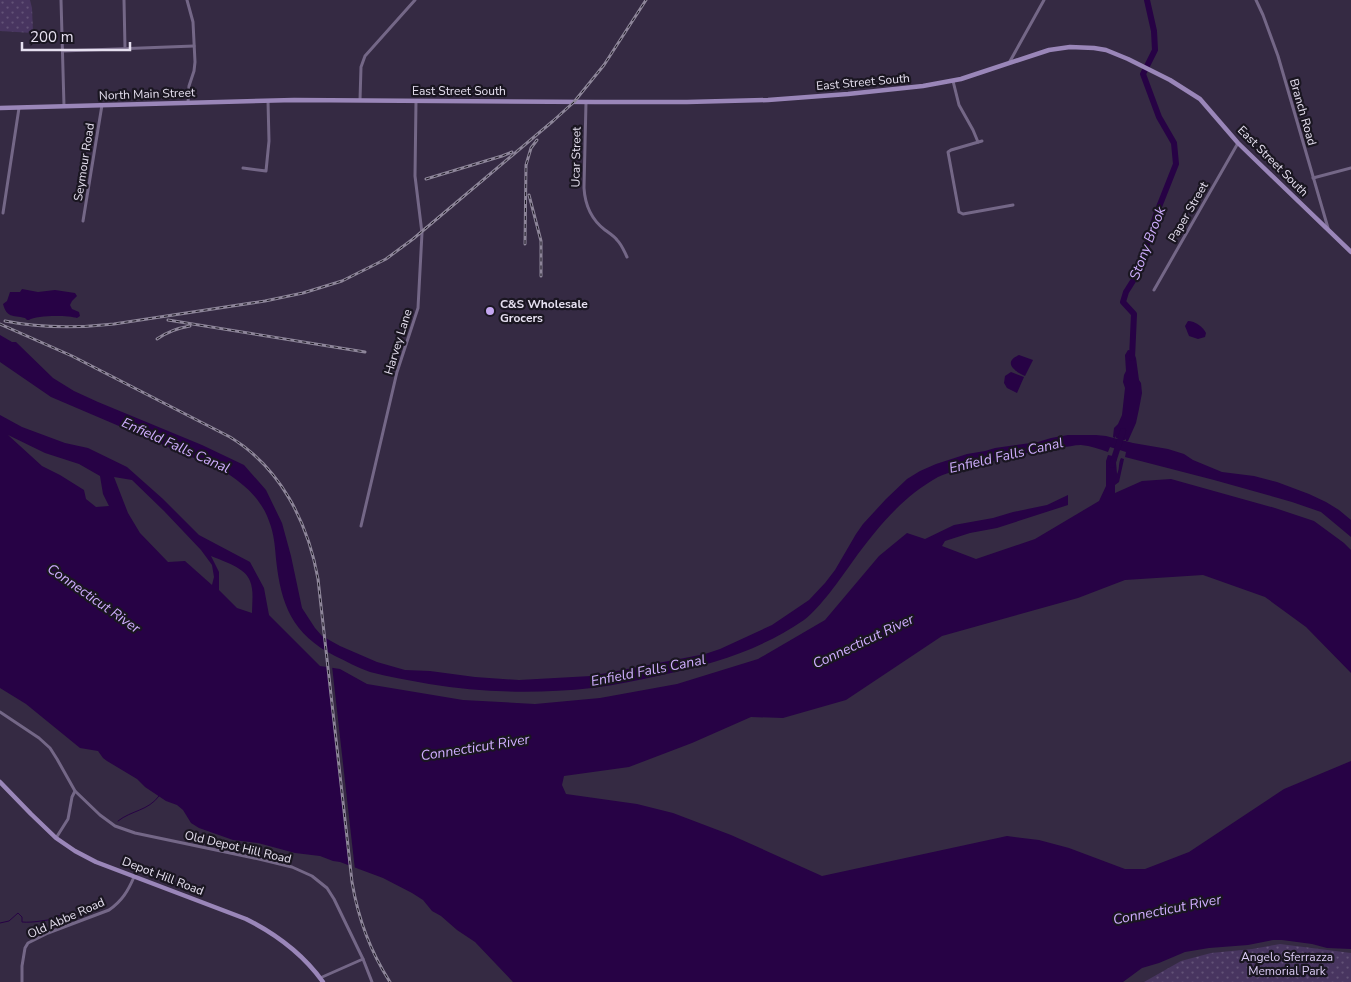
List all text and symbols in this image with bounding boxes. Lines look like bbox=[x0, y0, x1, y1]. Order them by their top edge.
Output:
scale bar bbox=[22, 20, 130, 52]
text: 200 m bbox=[30, 27, 74, 47]
street label: East Street South bbox=[816, 70, 910, 94]
street label: Branch Road bbox=[1286, 77, 1320, 147]
street label: East Street South bbox=[412, 83, 506, 99]
street label: North Main Street bbox=[99, 84, 196, 104]
street label: Seymour Road bbox=[70, 122, 98, 202]
street label: East Street South bbox=[1234, 122, 1312, 200]
street label: Ucar Street bbox=[567, 126, 585, 188]
street label: Paper Street bbox=[1164, 178, 1212, 245]
water label: Stony Brook bbox=[1125, 203, 1170, 282]
place label: C&S Wholesale Grocers bbox=[500, 296, 588, 326]
marker: C&S Wholesale Grocers bbox=[484, 305, 496, 317]
street label: Harvey Lane bbox=[380, 307, 416, 377]
water label: Enfield Falls Canal bbox=[119, 413, 233, 478]
water label: Enfield Falls Canal bbox=[947, 433, 1065, 478]
water label: Connecticut River bbox=[43, 559, 145, 638]
water label: Connecticut River bbox=[809, 609, 918, 673]
water label: Enfield Falls Canal bbox=[589, 650, 707, 691]
water label: Connecticut River bbox=[419, 729, 532, 765]
street label: Old Depot Hill Road bbox=[183, 827, 293, 867]
street label: Depot Hill Road bbox=[120, 853, 206, 899]
water label: Connecticut River bbox=[1111, 890, 1224, 929]
street label: Old Abbe Road bbox=[25, 894, 107, 942]
park label: Angelo Sferrazza Memorial Park bbox=[1241, 949, 1333, 979]

